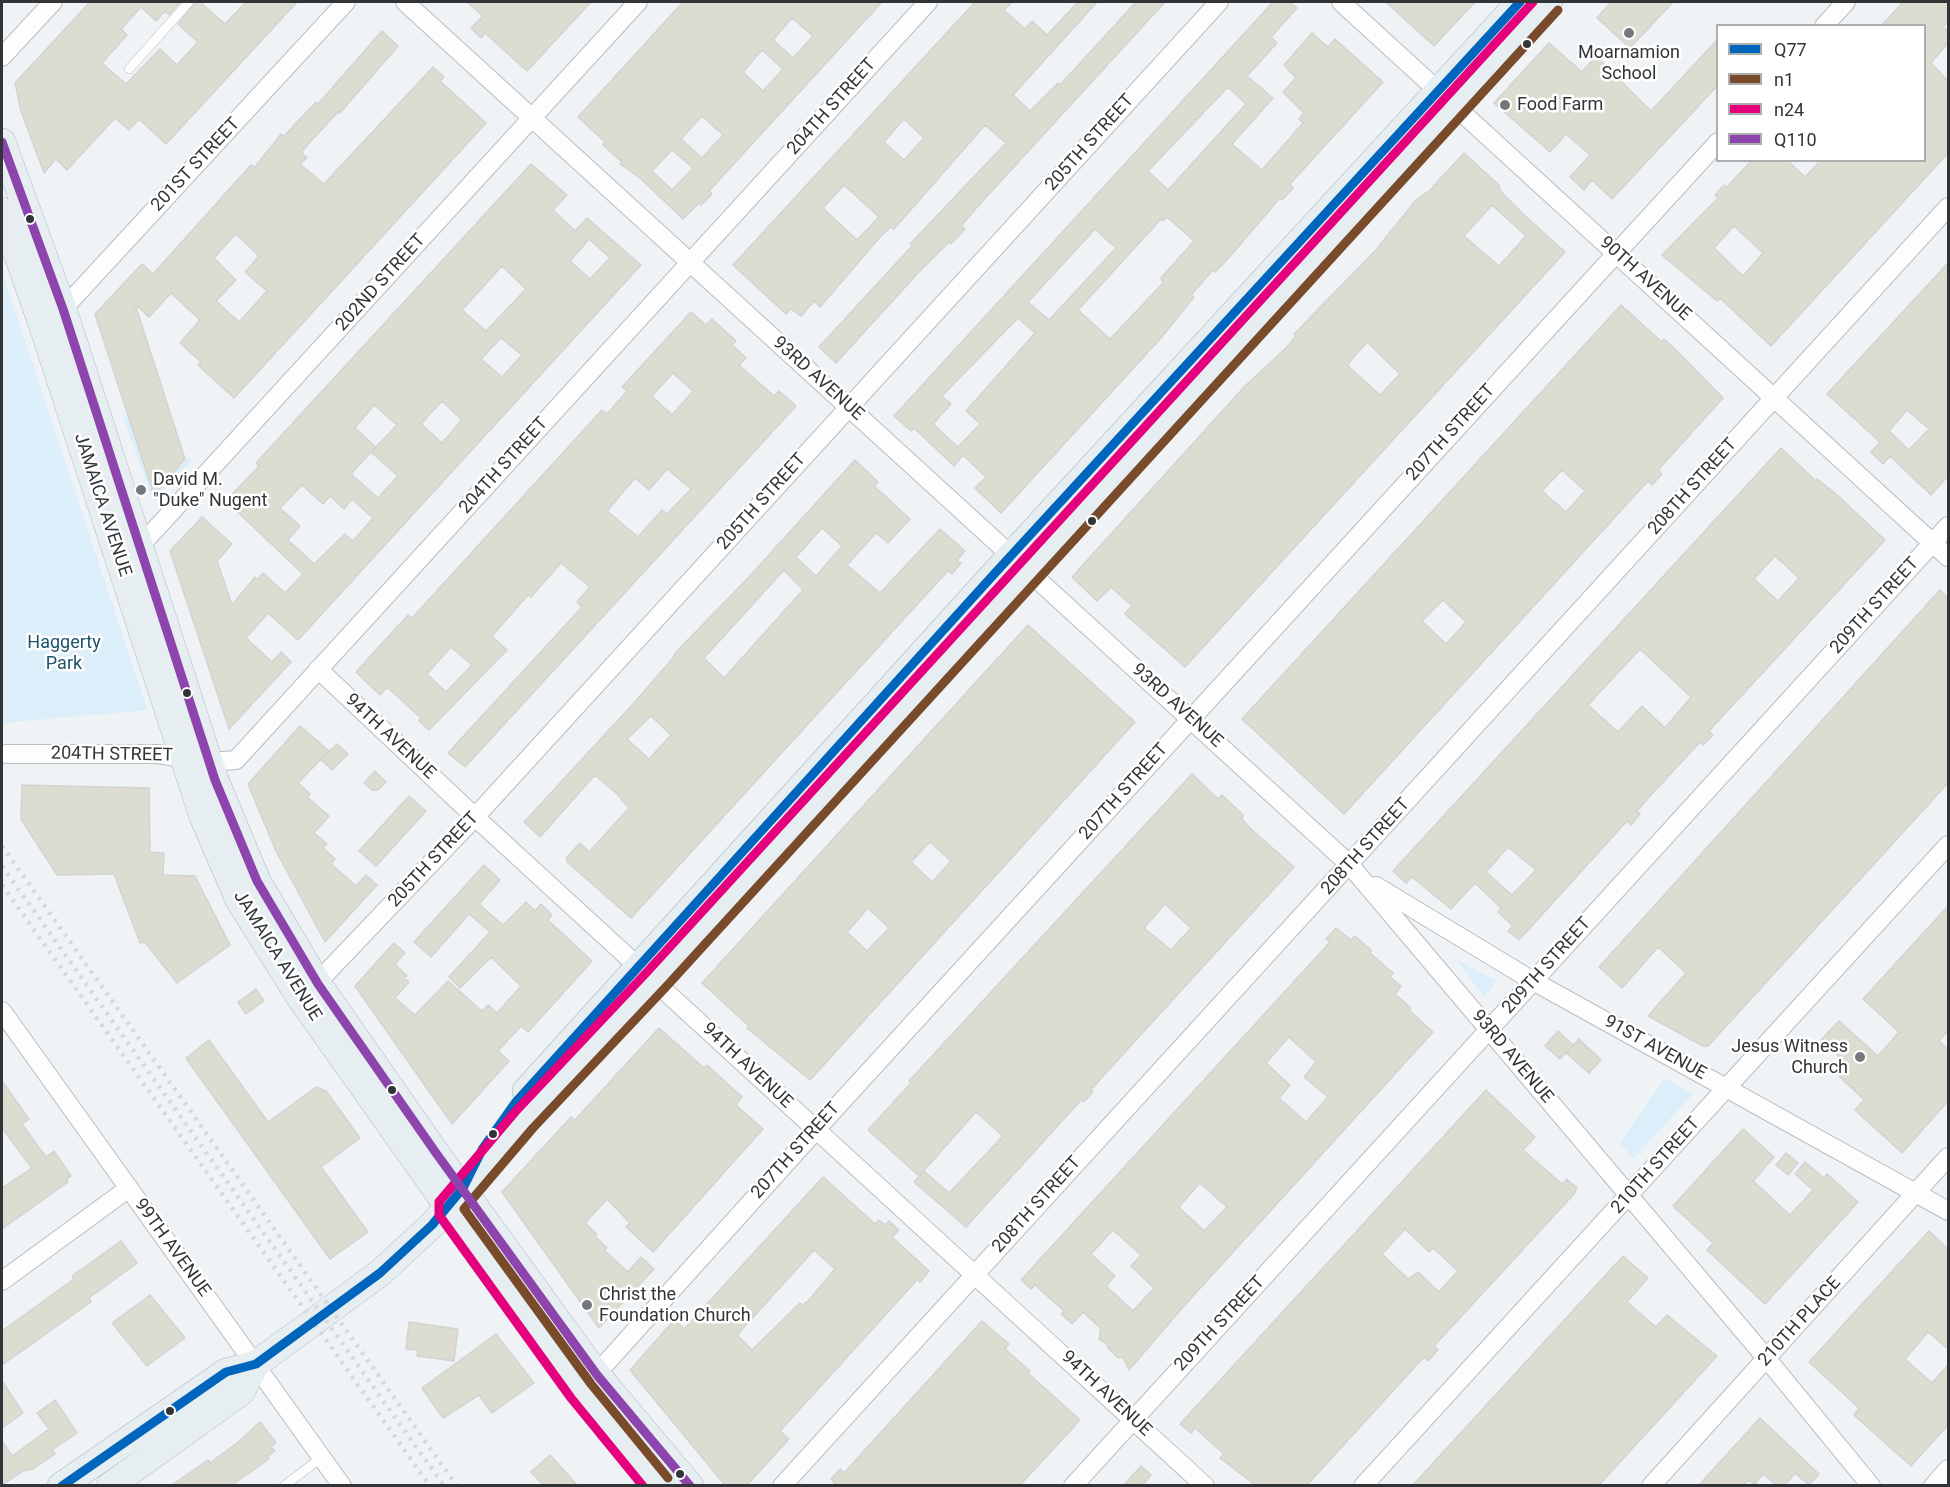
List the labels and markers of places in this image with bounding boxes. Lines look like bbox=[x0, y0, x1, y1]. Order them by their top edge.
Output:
marker: Moarnamion School bbox=[1622, 26, 1636, 40]
unlabelled marker bbox=[1521, 38, 1533, 50]
place label: Moarnamion School bbox=[1578, 42, 1680, 84]
place label: Food Farm bbox=[1517, 94, 1603, 116]
marker: Food Farm bbox=[1498, 98, 1512, 112]
unlabelled marker bbox=[24, 213, 36, 225]
place label: David M. "Duke" Nugent bbox=[153, 469, 267, 512]
marker: David M. "Duke" Nugent bbox=[134, 483, 148, 497]
unlabelled marker bbox=[1086, 515, 1098, 527]
unlabelled marker bbox=[181, 687, 193, 699]
place label: Jesus Witness Church bbox=[1731, 1036, 1848, 1078]
marker: Jesus Witness Church bbox=[1853, 1050, 1867, 1064]
unlabelled marker bbox=[386, 1084, 398, 1096]
unlabelled marker bbox=[487, 1128, 499, 1140]
place label: Christ the Foundation Church bbox=[599, 1284, 751, 1326]
marker: Christ the Foundation Church bbox=[580, 1298, 594, 1312]
unlabelled marker bbox=[164, 1405, 176, 1417]
unlabelled marker bbox=[674, 1468, 686, 1480]

